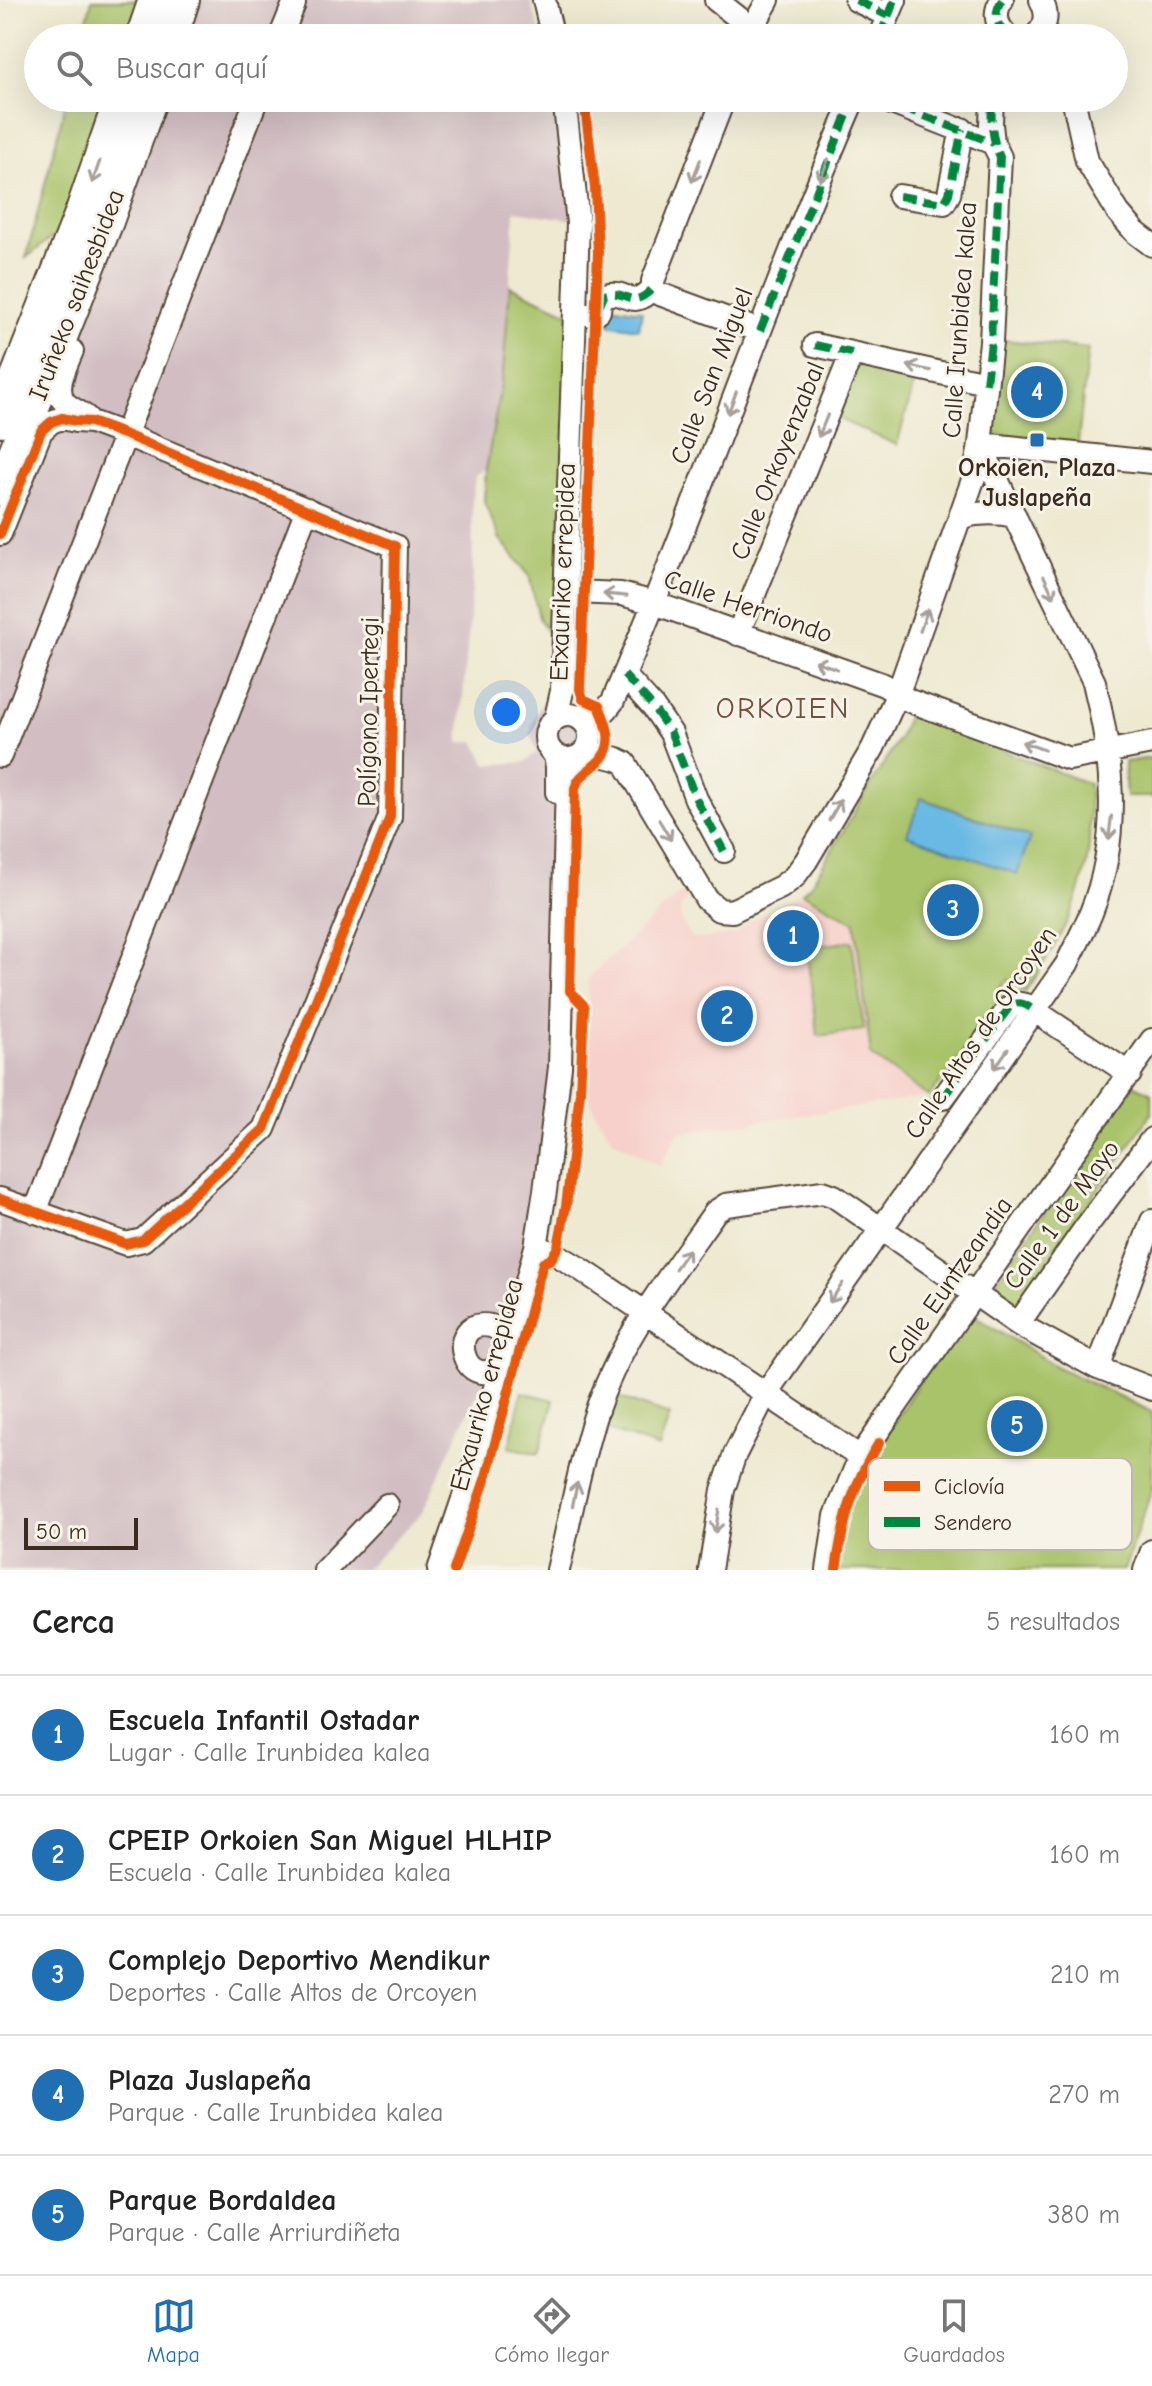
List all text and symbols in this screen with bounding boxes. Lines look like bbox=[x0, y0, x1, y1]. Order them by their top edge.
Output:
search box bbox=[24, 24, 1128, 112]
icon: search bbox=[52, 46, 96, 90]
text: Buscar aquí bbox=[116, 51, 267, 86]
one-way arrow bbox=[816, 157, 830, 182]
one-way arrow bbox=[688, 158, 702, 183]
one-way arrow bbox=[87, 159, 102, 184]
street label: Iruñeko saihesbidea bbox=[23, 185, 131, 405]
street label: Calle Irunbidea kalea bbox=[937, 201, 983, 439]
street label: Calle San Miguel bbox=[665, 283, 759, 469]
street label: Calle Orkoyenzabal bbox=[725, 358, 831, 564]
one-way arrow bbox=[906, 360, 932, 375]
pin: 4 bbox=[1011, 362, 1063, 422]
one-way arrow bbox=[724, 390, 738, 415]
one-way arrow bbox=[814, 413, 829, 438]
marker: Orkoien, Plaza Juslapeña bbox=[1028, 431, 1046, 449]
place label: Orkoien, Plaza Juslapeña bbox=[958, 453, 1116, 513]
street label: Etxauriko errepidea bbox=[544, 462, 582, 682]
street label: Calle Herriondo bbox=[660, 564, 836, 650]
one-way arrow bbox=[1042, 575, 1057, 599]
one-way arrow bbox=[602, 587, 629, 602]
one-way arrow bbox=[918, 608, 932, 632]
street label: Polígono Ipertegi bbox=[352, 617, 386, 807]
one-way arrow bbox=[814, 656, 839, 671]
district label: ORKOIEN bbox=[716, 691, 850, 726]
your location bbox=[486, 692, 526, 732]
one-way arrow bbox=[1021, 737, 1046, 752]
one-way arrow bbox=[828, 799, 843, 823]
one-way arrow bbox=[1102, 814, 1117, 841]
one-way arrow bbox=[657, 818, 673, 841]
pin: 3 bbox=[927, 880, 979, 940]
pin: 1 bbox=[767, 906, 819, 966]
street label: Calle Altos de Orcoyen bbox=[899, 921, 1063, 1145]
pin: 2 bbox=[701, 986, 753, 1046]
one-way arrow bbox=[993, 1048, 1009, 1070]
street label: Calle 1 de Mayo bbox=[998, 1135, 1126, 1295]
street label: Calle Euntzeandia bbox=[881, 1191, 1019, 1371]
one-way arrow bbox=[674, 1249, 690, 1271]
street label: Etxauriko errepidea bbox=[444, 1276, 530, 1494]
one-way arrow bbox=[828, 1282, 844, 1304]
pin: 5 bbox=[991, 1396, 1043, 1456]
legend bbox=[868, 1458, 1132, 1550]
text: Ciclovía bbox=[934, 1474, 1005, 1500]
one-way arrow bbox=[568, 1481, 583, 1507]
one-way arrow bbox=[709, 1508, 724, 1533]
text: Sendero bbox=[934, 1510, 1012, 1536]
scale bar bbox=[24, 1514, 138, 1550]
text: 50 m bbox=[36, 1519, 87, 1545]
text: Cerca bbox=[32, 1602, 115, 1642]
text: 5 resultados bbox=[986, 1607, 1120, 1637]
text: Escuela Infantil Ostadar bbox=[108, 1703, 419, 1738]
text: 1 bbox=[53, 1720, 63, 1750]
text: 160 m bbox=[1050, 1720, 1120, 1750]
text: Lugar · Calle Irunbidea kalea bbox=[108, 1738, 430, 1768]
text: CPEIP Orkoien San Miguel HLHIP bbox=[108, 1823, 551, 1858]
text: 2 bbox=[52, 1840, 64, 1870]
text: 160 m bbox=[1050, 1840, 1120, 1870]
text: Escuela · Calle Irunbidea kalea bbox=[108, 1858, 451, 1888]
text: Complejo Deportivo Mendikur bbox=[108, 1943, 489, 1978]
text: 3 bbox=[52, 1960, 64, 1990]
text: 210 m bbox=[1050, 1960, 1120, 1990]
text: Deportes · Calle Altos de Orcoyen bbox=[108, 1978, 477, 2008]
text: Plaza Juslapeña bbox=[108, 2063, 312, 2098]
text: 4 bbox=[52, 2080, 64, 2110]
text: 270 m bbox=[1048, 2080, 1120, 2110]
text: Parque · Calle Irunbidea kalea bbox=[108, 2098, 443, 2128]
text: Parque Bordaldea bbox=[108, 2183, 336, 2218]
text: 5 bbox=[51, 2200, 65, 2230]
text: 380 m bbox=[1047, 2200, 1120, 2230]
text: Parque · Calle Arriurdiñeta bbox=[108, 2218, 401, 2248]
tab: Mapa bbox=[147, 2294, 200, 2368]
tab: Cómo llegar bbox=[494, 2294, 609, 2368]
tab: Guardados bbox=[903, 2294, 1005, 2368]

